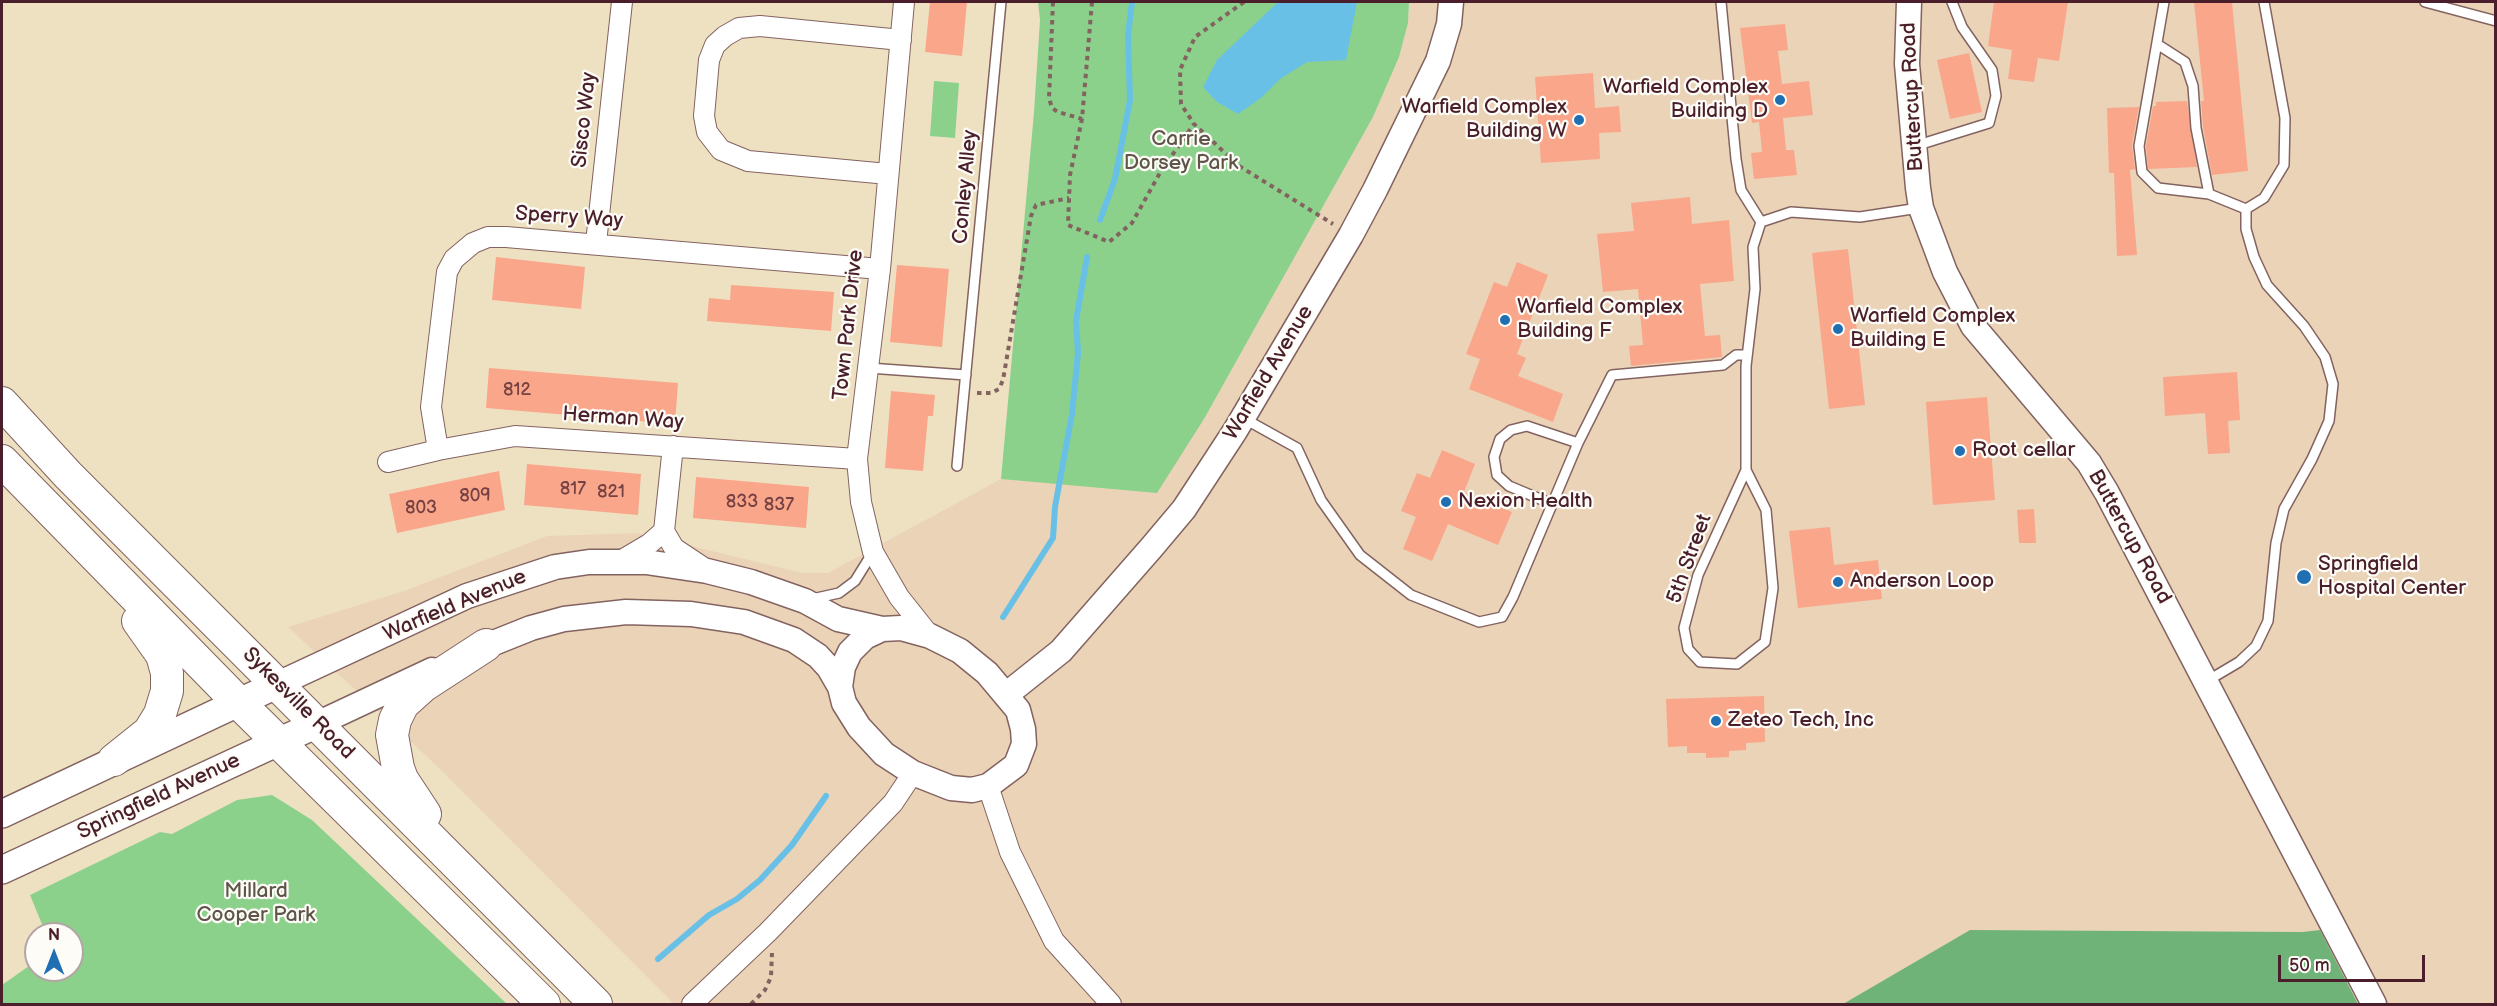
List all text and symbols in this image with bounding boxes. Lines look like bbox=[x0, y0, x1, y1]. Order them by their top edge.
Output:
street label: Buttercup Road bbox=[1897, 22, 1929, 172]
street label: Sisco Way bbox=[567, 71, 603, 169]
place label: Warfield Complex Building D bbox=[1603, 75, 1768, 125]
marker: Warfield Complex Building D bbox=[1773, 93, 1787, 107]
place label: Warfield Complex Building W bbox=[1402, 95, 1567, 145]
marker: Warfield Complex Building W bbox=[1572, 113, 1586, 127]
park label: Carrie Dorsey Park bbox=[1124, 127, 1238, 177]
street label: Conley Alley bbox=[948, 129, 984, 245]
street label: Sperry Way bbox=[514, 202, 624, 234]
street label: Town Park Drive bbox=[829, 249, 869, 401]
place label: Warfield Complex Building F bbox=[1517, 295, 1682, 345]
street label: Warfield Avenue bbox=[1219, 301, 1319, 445]
place label: Warfield Complex Building E bbox=[1850, 304, 2015, 354]
marker: Warfield Complex Building F bbox=[1498, 313, 1512, 327]
marker: Warfield Complex Building E bbox=[1831, 322, 1845, 336]
house number: 812 bbox=[503, 379, 531, 401]
street label: Herman Way bbox=[562, 402, 684, 436]
place label: Root cellar bbox=[1972, 438, 2075, 464]
marker: Root cellar bbox=[1953, 444, 1967, 458]
street label: Buttercup Road bbox=[2082, 466, 2176, 608]
house number: 817 bbox=[560, 478, 586, 500]
house number: 821 bbox=[597, 481, 625, 503]
house number: 809 bbox=[459, 485, 491, 507]
place label: Nexion Health bbox=[1458, 489, 1593, 515]
house number: 833 bbox=[726, 491, 758, 513]
house number: 837 bbox=[764, 494, 794, 516]
marker: Nexion Health bbox=[1439, 495, 1453, 509]
house number: 803 bbox=[405, 497, 437, 519]
street label: 5th Street bbox=[1662, 511, 1718, 607]
place label: Springfield Hospital Center bbox=[2318, 552, 2466, 602]
street label: Warfield Avenue bbox=[380, 565, 530, 647]
marker: Springfield Hospital Center bbox=[2295, 568, 2313, 586]
place label: Anderson Loop bbox=[1850, 569, 1994, 595]
marker: Anderson Loop bbox=[1831, 575, 1845, 589]
street label: Sykesville Road bbox=[237, 643, 359, 765]
place label: Zeteo Tech, Inc bbox=[1728, 708, 1874, 734]
marker: Zeteo Tech, Inc bbox=[1709, 714, 1723, 728]
street label: Springfield Avenue bbox=[74, 748, 244, 846]
park label: Millard Cooper Park bbox=[197, 879, 315, 929]
north arrow bbox=[24, 922, 84, 982]
text: N bbox=[48, 926, 60, 945]
scale bar bbox=[2281, 943, 2428, 981]
text: 50 m bbox=[2289, 955, 2330, 976]

